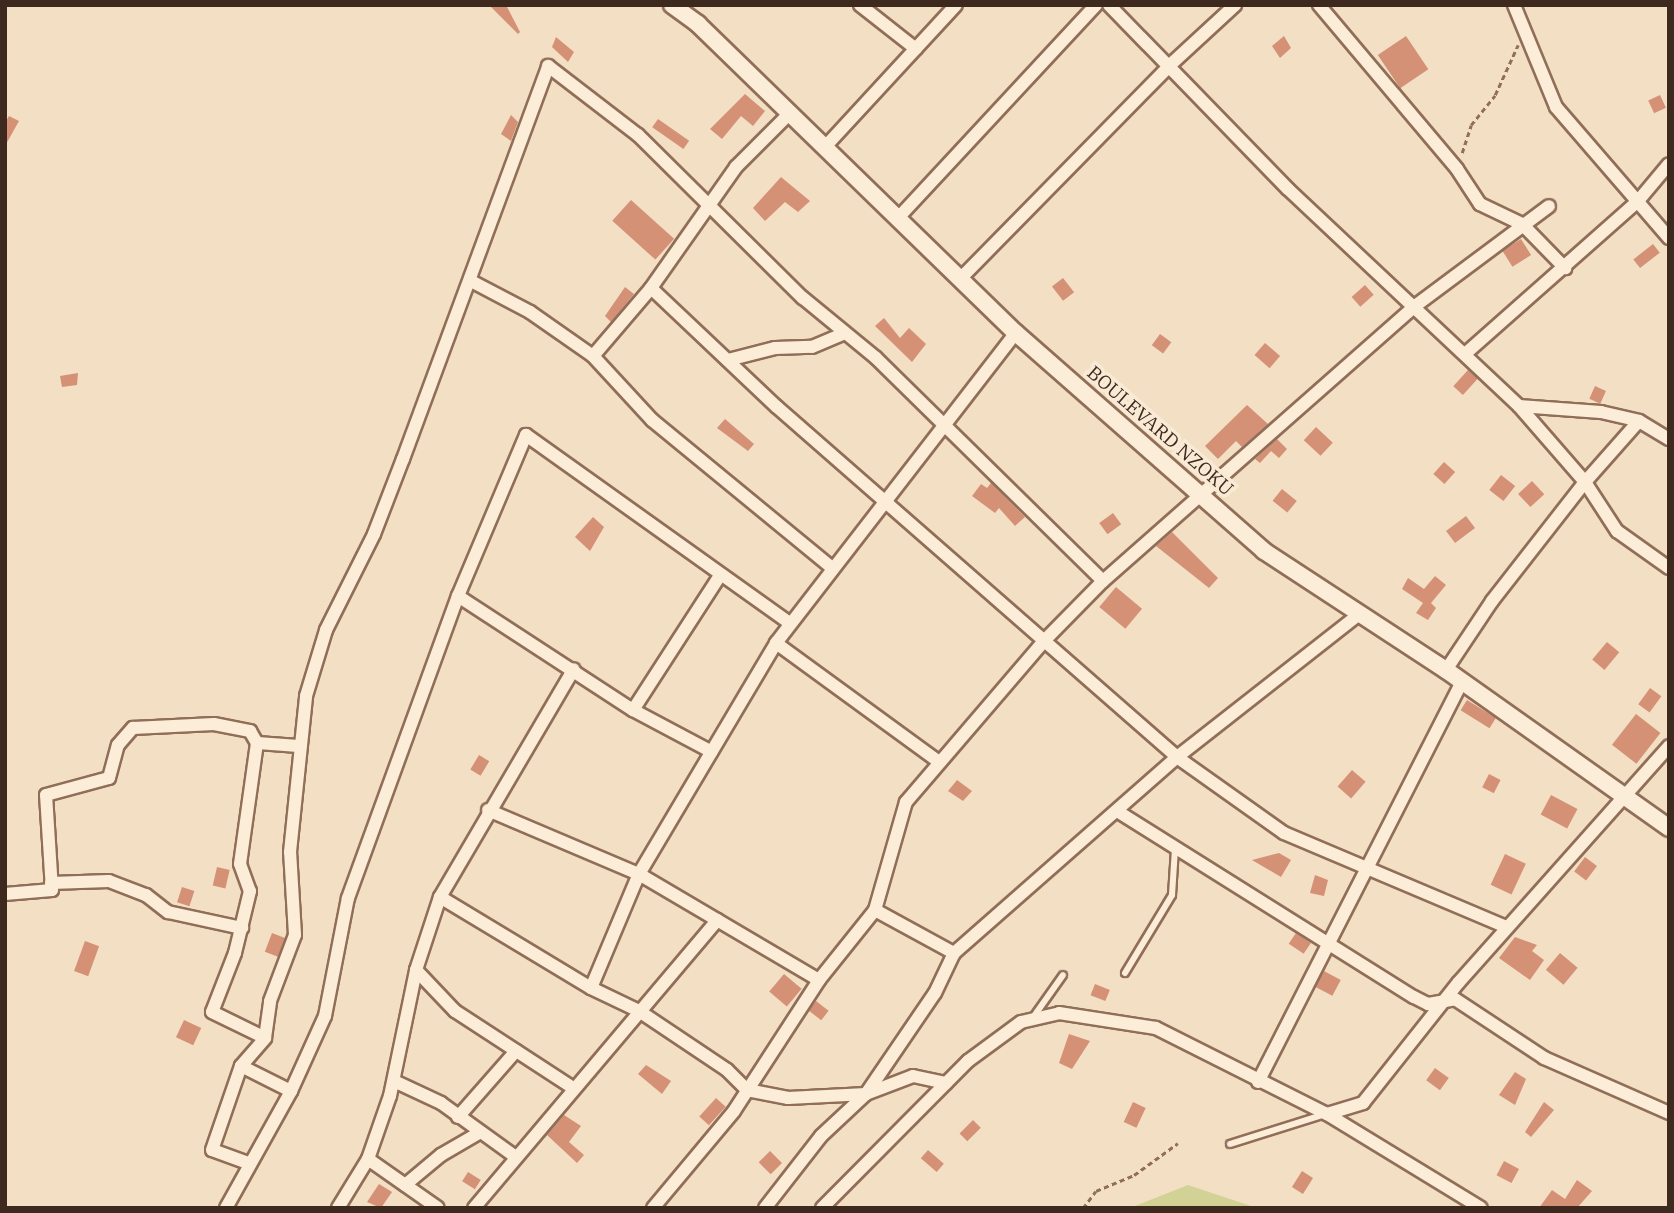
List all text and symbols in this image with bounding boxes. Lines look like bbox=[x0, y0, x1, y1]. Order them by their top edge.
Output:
street label: BOULEVARD NZOKU bbox=[1082, 361, 1238, 501]

